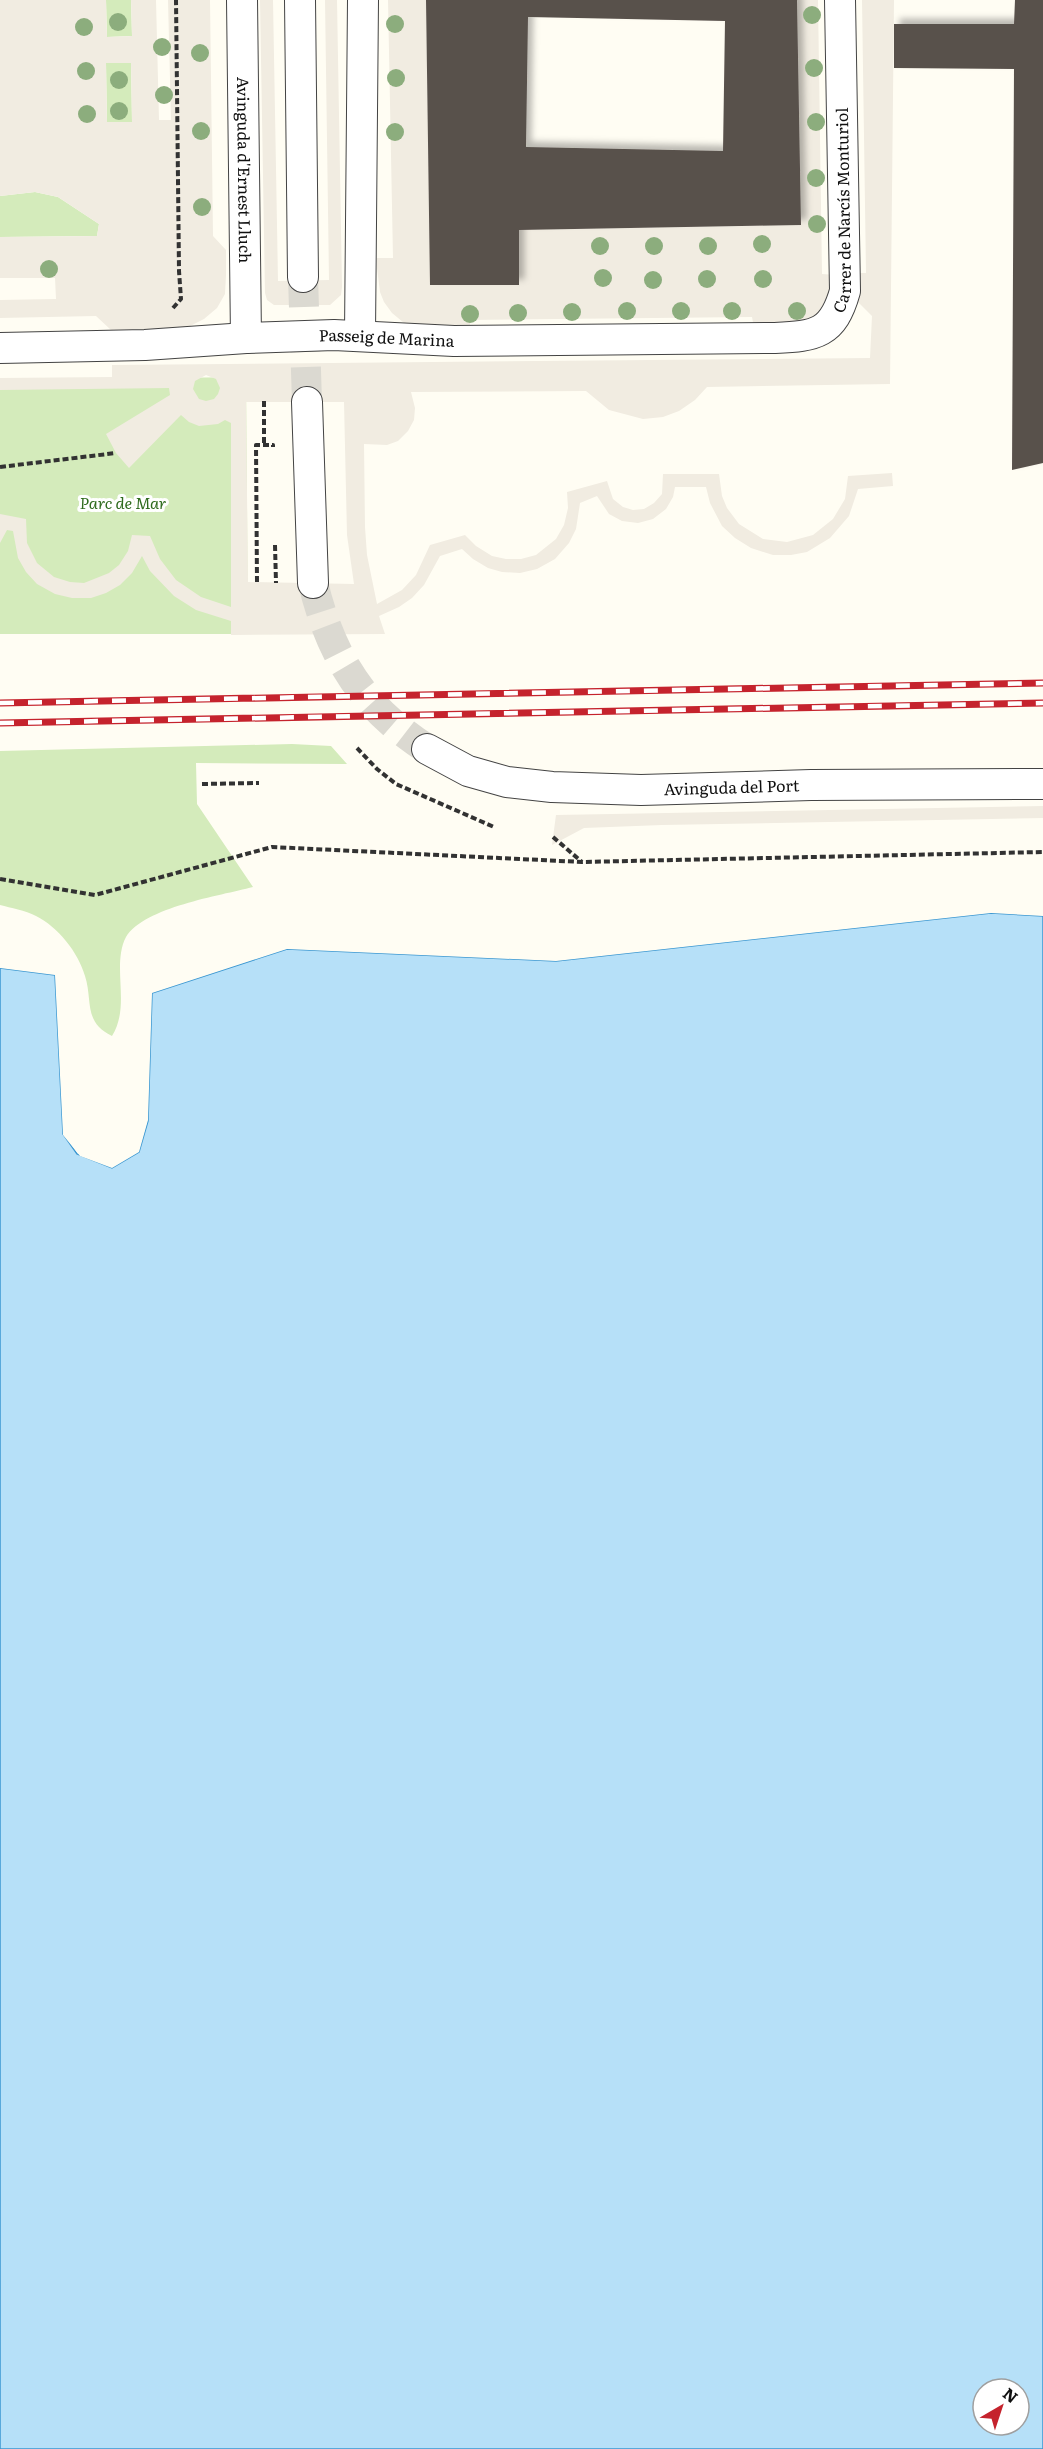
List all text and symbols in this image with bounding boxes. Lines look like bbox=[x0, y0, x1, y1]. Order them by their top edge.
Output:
street label: Avinguda d'Ernest Lluch bbox=[232, 76, 258, 264]
street label: Carrer de Narcís Monturiol bbox=[825, 107, 856, 316]
street label: Passeig de Marina bbox=[318, 322, 455, 352]
park label: Parc de Mar bbox=[79, 490, 167, 514]
street label: Avinguda del Port bbox=[663, 772, 800, 800]
north arrow bbox=[971, 2377, 1031, 2437]
text: N bbox=[998, 2381, 1024, 2408]

